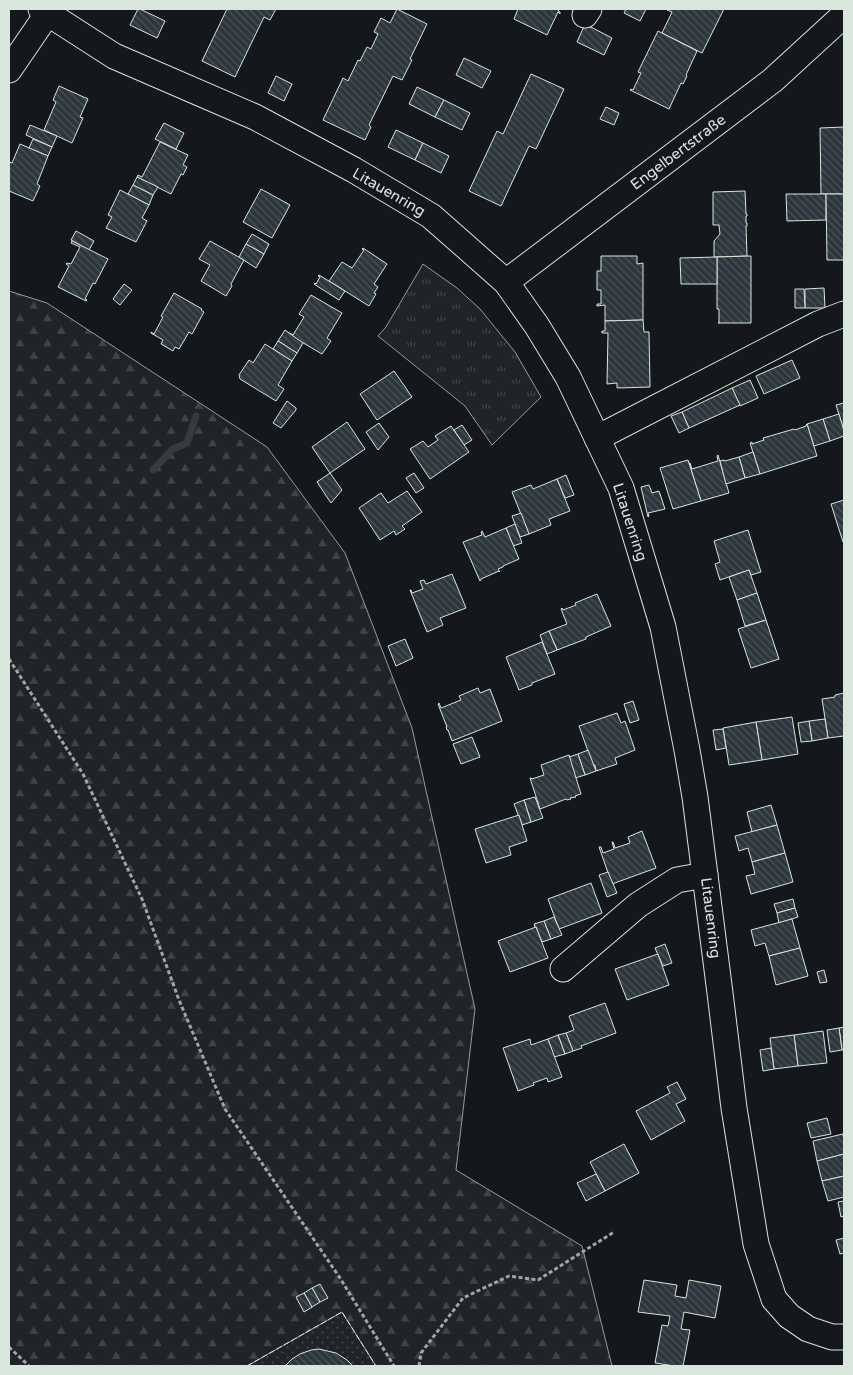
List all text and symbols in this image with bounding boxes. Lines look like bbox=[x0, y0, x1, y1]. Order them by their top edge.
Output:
street label: Engelbertstraße bbox=[627, 110, 729, 194]
street label: Litauenring bbox=[349, 164, 429, 220]
street label: Litauenring bbox=[609, 481, 651, 563]
street label: Litauenring bbox=[697, 877, 725, 959]

